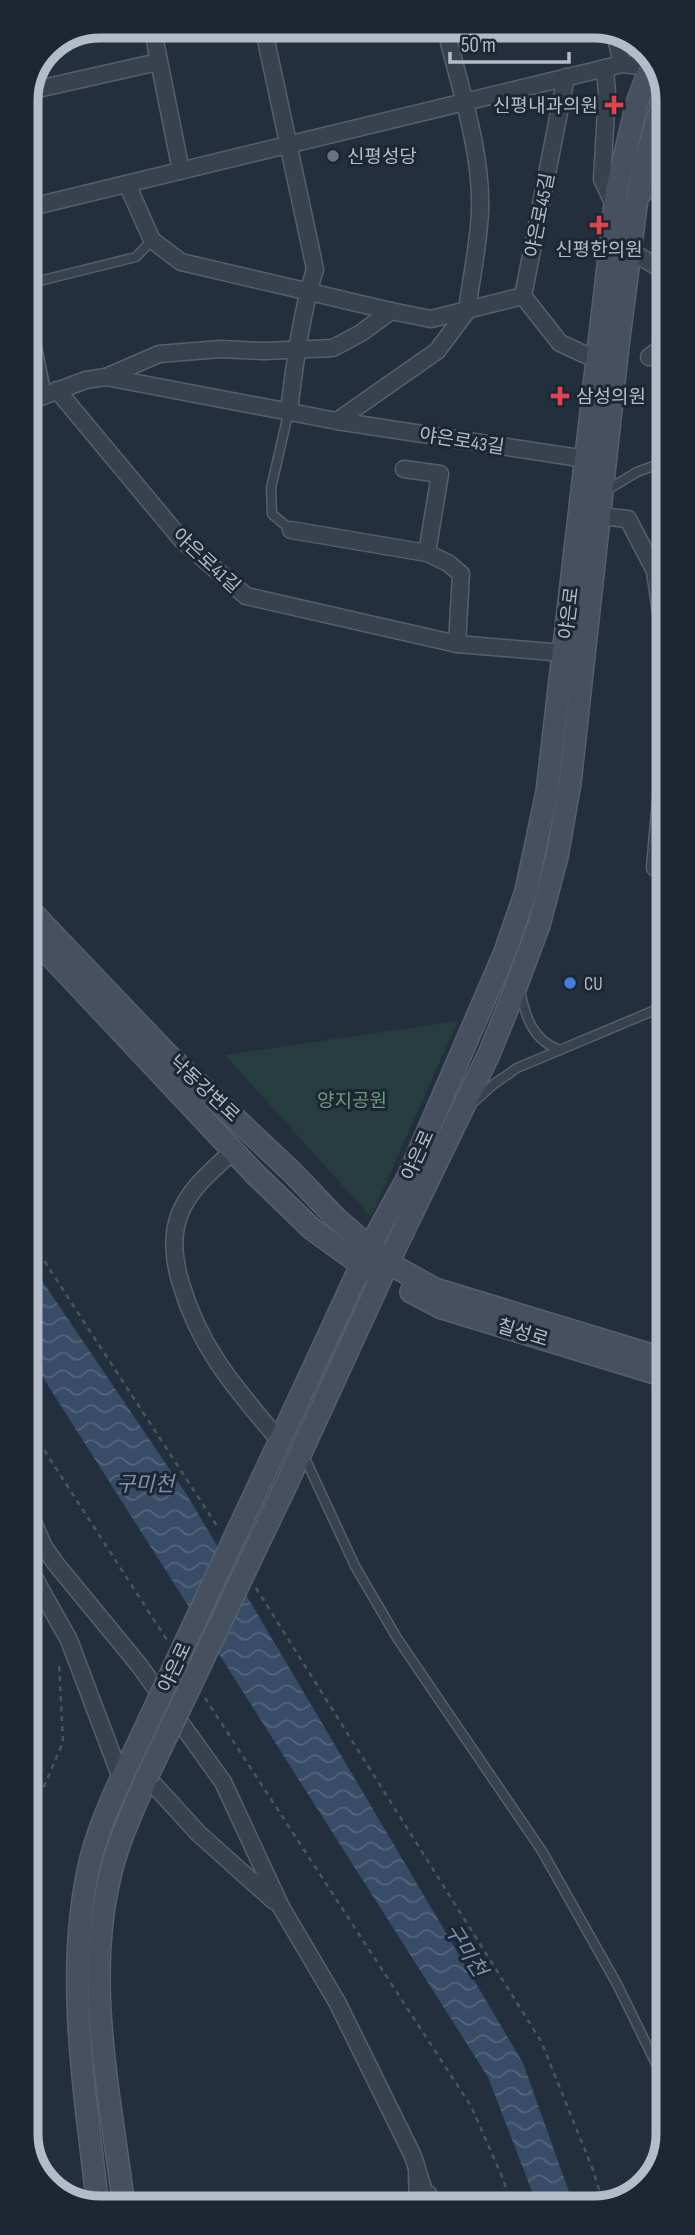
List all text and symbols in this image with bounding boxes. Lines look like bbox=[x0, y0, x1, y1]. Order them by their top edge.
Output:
scale bar bbox=[450, 21, 569, 65]
text: 50 m bbox=[461, 33, 496, 58]
place label: 신평내과의원 bbox=[493, 95, 598, 118]
marker: 신평내과의원 bbox=[604, 95, 624, 115]
place label: 신평성당 bbox=[347, 146, 417, 169]
marker: 신평성당 bbox=[325, 148, 341, 164]
street label: 야은로45길 bbox=[521, 171, 560, 259]
marker: 신평한의원 bbox=[589, 215, 609, 235]
place label: 신평한의원 bbox=[555, 239, 643, 262]
marker: 삼성의원 bbox=[550, 386, 570, 406]
place label: 삼성의원 bbox=[576, 386, 646, 409]
street label: 야은로43길 bbox=[418, 423, 506, 460]
street label: 야은로41길 bbox=[167, 524, 245, 598]
street label: 야은로 bbox=[555, 586, 584, 641]
place label: CU bbox=[584, 973, 603, 996]
marker: CU bbox=[562, 975, 578, 991]
street label: 낙동강변로 bbox=[164, 1051, 244, 1127]
park label: 양지공원 bbox=[317, 1090, 387, 1113]
street label: 야은로 bbox=[397, 1127, 440, 1184]
street label: 칠성로 bbox=[494, 1315, 551, 1352]
water label: 구미천 bbox=[116, 1472, 177, 1497]
street label: 야은로 bbox=[154, 1639, 197, 1696]
water label: 구미천 bbox=[439, 1919, 493, 1984]

